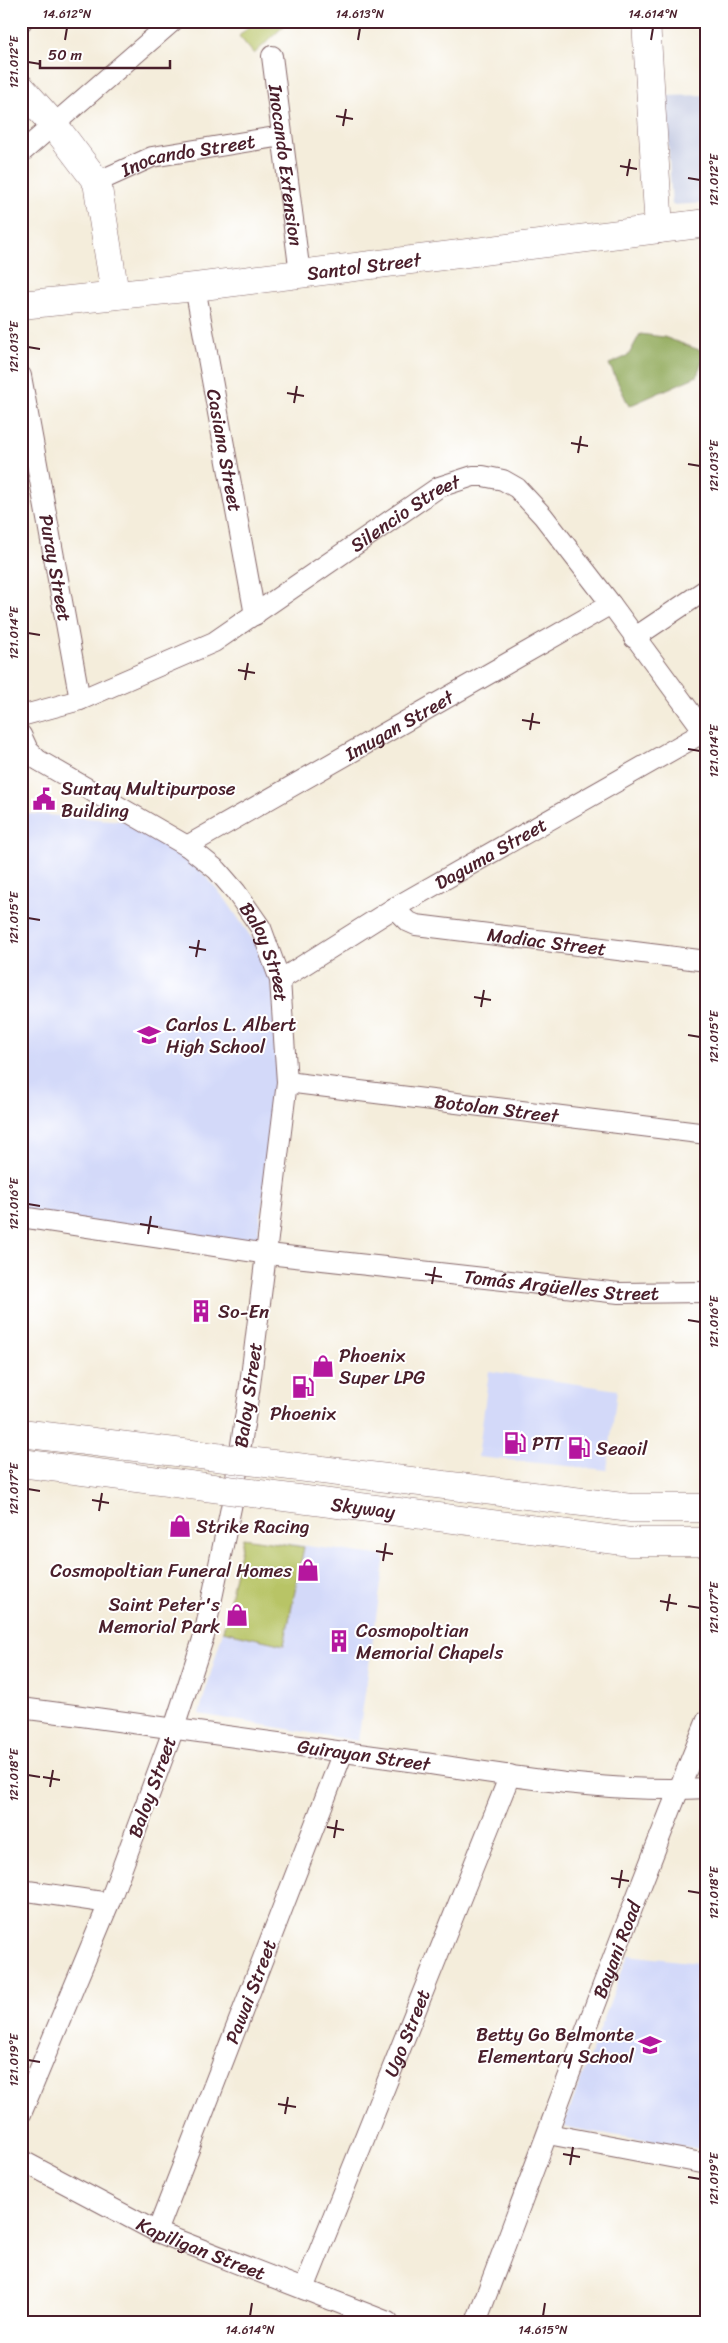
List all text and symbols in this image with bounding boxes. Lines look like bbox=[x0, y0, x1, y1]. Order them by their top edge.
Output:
text: 14.612°N bbox=[43, 3, 92, 25]
text: 14.613°N bbox=[336, 3, 385, 25]
text: 14.614°N bbox=[628, 3, 678, 25]
text: 121.012°E bbox=[3, 35, 25, 88]
scale bar bbox=[40, 38, 170, 70]
text: 50 m bbox=[48, 42, 83, 68]
street label: Inocando Extension bbox=[259, 81, 313, 248]
street label: Inocando Street bbox=[114, 124, 257, 186]
text: 121.012°E bbox=[703, 153, 725, 206]
street label: Santol Street bbox=[305, 242, 424, 289]
text: 121.013°E bbox=[3, 320, 25, 373]
street label: Casiana Street bbox=[197, 386, 252, 514]
text: 121.013°E bbox=[703, 439, 725, 492]
street label: Silencio Street bbox=[343, 464, 465, 561]
street label: Puray Street bbox=[30, 511, 82, 624]
text: 121.014°E bbox=[3, 605, 25, 659]
street label: Imugan Street bbox=[337, 680, 461, 770]
text: 121.014°E bbox=[703, 723, 725, 777]
place label: Suntay Multipurpose Building bbox=[61, 772, 236, 827]
public building icon: Suntay Multipurpose Building bbox=[31, 786, 57, 812]
street label: Daguma Street bbox=[428, 808, 553, 898]
text: 121.015°E bbox=[3, 890, 25, 944]
street label: Baloy Street bbox=[231, 895, 298, 1003]
street label: Madiac Street bbox=[485, 917, 608, 965]
place label: Carlos L. Albert High School bbox=[166, 1008, 296, 1063]
text: 121.015°E bbox=[703, 1009, 725, 1063]
school or university icon: Carlos L. Albert High School bbox=[136, 1022, 162, 1048]
street label: Botolan Street bbox=[432, 1084, 562, 1132]
text: 121.016°E bbox=[3, 1177, 25, 1230]
street label: Tomás Argüelles Street bbox=[462, 1259, 659, 1310]
place label: So-En bbox=[218, 1295, 269, 1328]
text: 121.016°E bbox=[703, 1295, 725, 1348]
building icon: So-En bbox=[188, 1298, 214, 1324]
place label: Phoenix Super LPG bbox=[339, 1339, 425, 1394]
street label: Baloy Street bbox=[224, 1340, 272, 1450]
shop icon: Phoenix Super LPG bbox=[310, 1353, 336, 1379]
fuel station icon: Phoenix bbox=[290, 1374, 316, 1400]
place label: Phoenix bbox=[270, 1397, 336, 1430]
place label: PTT bbox=[532, 1427, 565, 1460]
fuel station icon: PTT bbox=[502, 1430, 528, 1456]
place label: Seaoil bbox=[596, 1432, 648, 1465]
fuel station icon: Seaoil bbox=[566, 1435, 592, 1461]
text: 121.017°E bbox=[3, 1462, 25, 1515]
street label: Skyway bbox=[329, 1487, 397, 1528]
place label: Strike Racing bbox=[196, 1510, 310, 1543]
shop icon: Strike Racing bbox=[167, 1513, 193, 1539]
place label: Cosmopoltian Funeral Homes bbox=[50, 1554, 292, 1587]
shop icon: Cosmopoltian Funeral Homes bbox=[295, 1557, 321, 1583]
text: 121.017°E bbox=[703, 1581, 725, 1634]
place label: Saint Peter's Memorial Park bbox=[99, 1588, 220, 1643]
shop icon: Saint Peter's Memorial Park bbox=[224, 1602, 250, 1628]
place label: Cosmopoltian Memorial Chapels bbox=[356, 1614, 503, 1669]
building icon: Cosmopoltian Memorial Chapels bbox=[326, 1628, 352, 1654]
street label: Guirayan Street bbox=[295, 1729, 434, 1780]
street label: Baloy Street bbox=[118, 1732, 186, 1842]
text: 121.018°E bbox=[3, 1747, 25, 1801]
text: 121.018°E bbox=[703, 1865, 725, 1919]
street label: Bayani Road bbox=[583, 1894, 651, 2003]
street label: Pawai Street bbox=[215, 1934, 285, 2049]
street label: Ugo Street bbox=[374, 1984, 439, 2082]
place label: Betty Go Belmonte Elementary School bbox=[476, 2018, 635, 2073]
text: 121.019°E bbox=[3, 2032, 25, 2086]
school or university icon: Betty Go Belmonte Elementary School bbox=[637, 2032, 663, 2058]
text: 121.019°E bbox=[703, 2151, 725, 2205]
street label: Kapiligan Street bbox=[130, 2207, 271, 2289]
text: 14.614°N bbox=[225, 2319, 275, 2341]
text: 14.615°N bbox=[518, 2319, 568, 2341]

